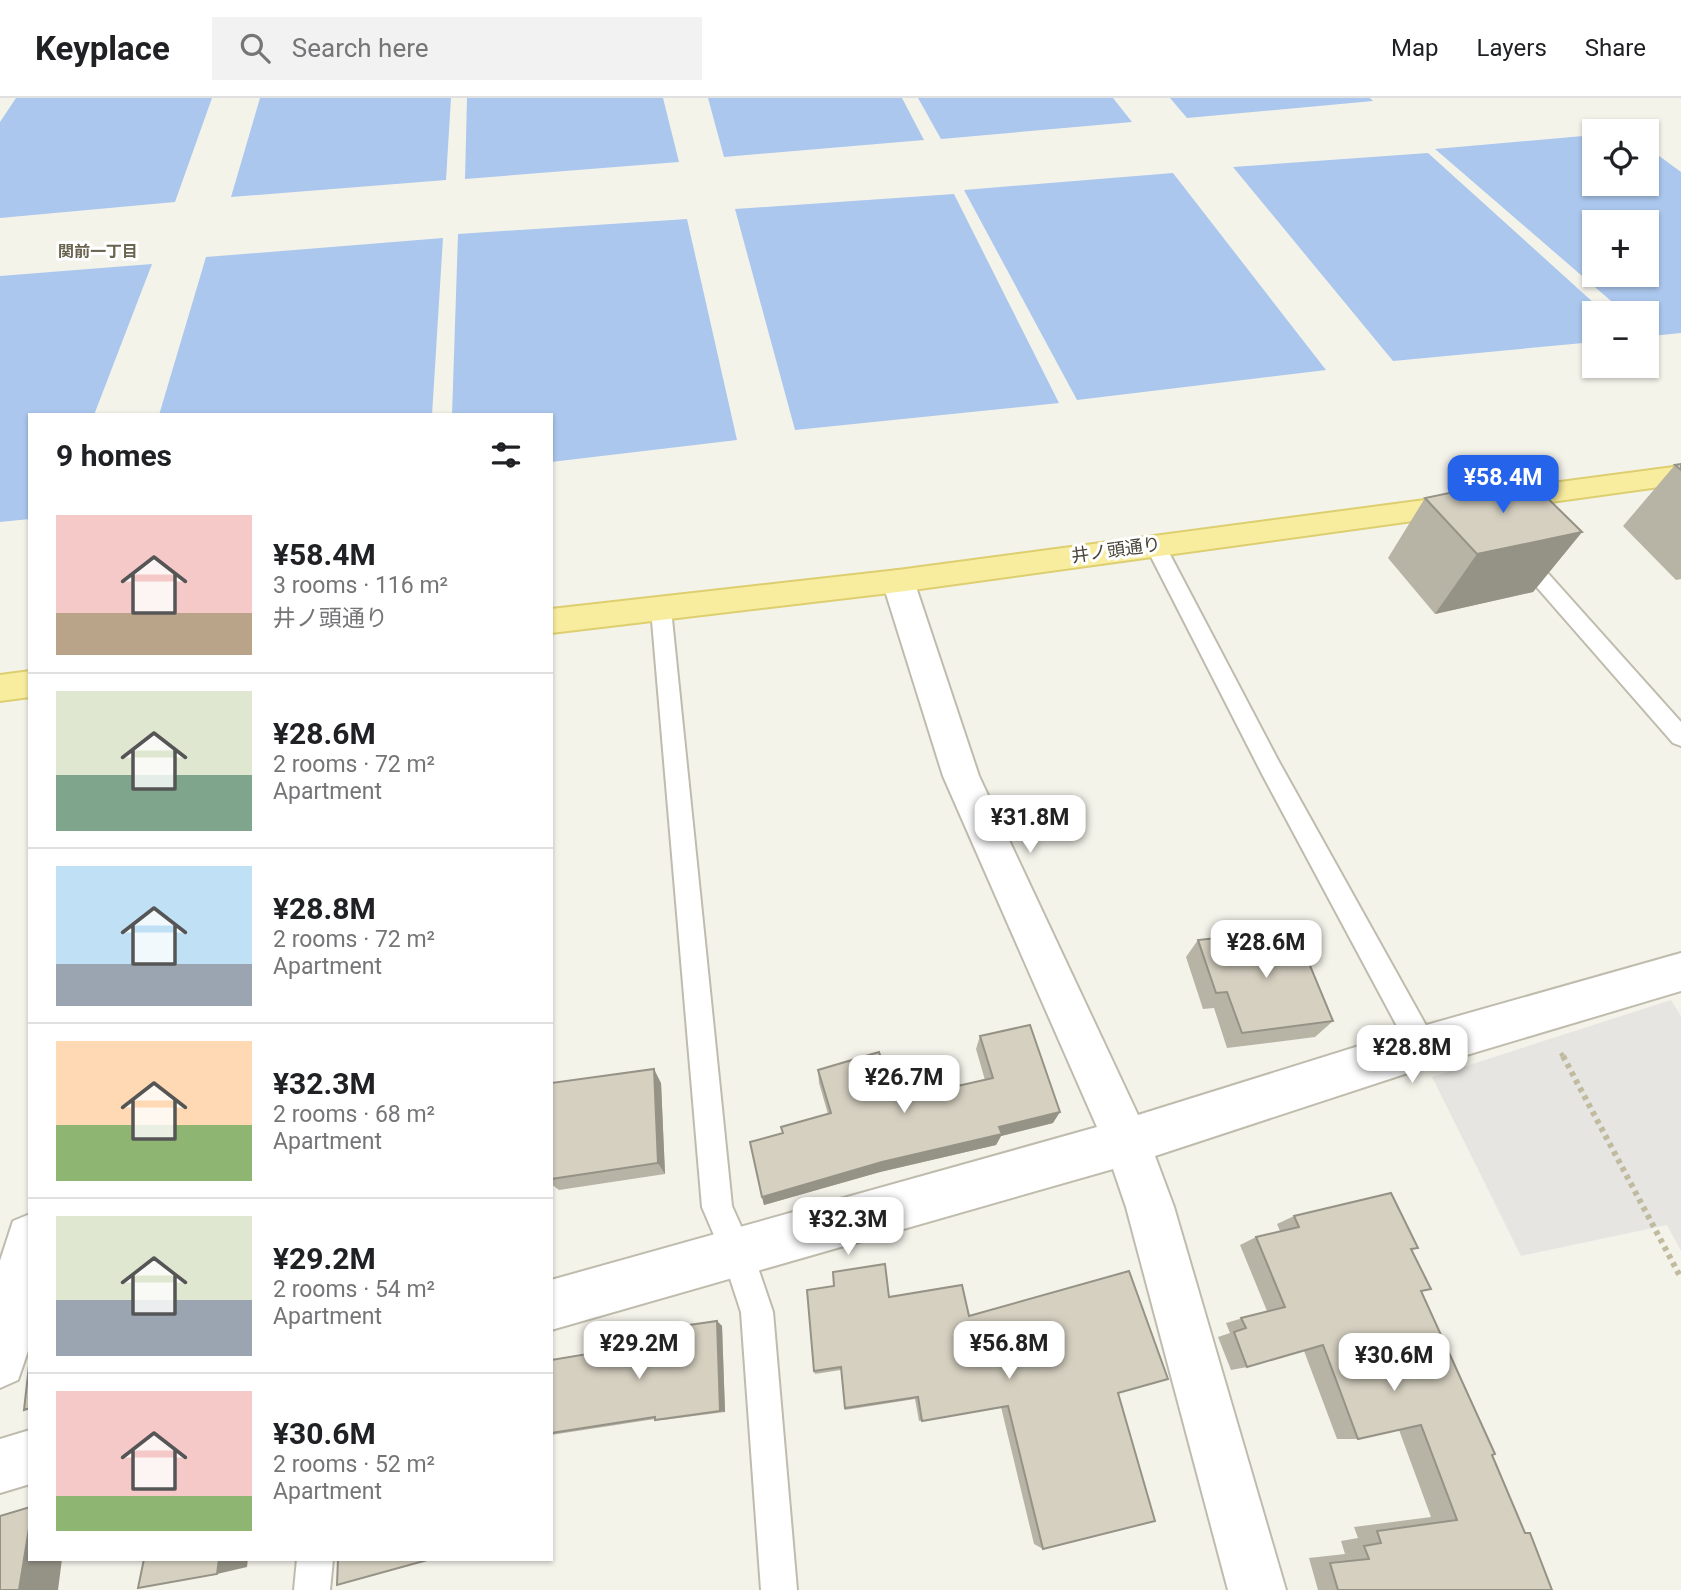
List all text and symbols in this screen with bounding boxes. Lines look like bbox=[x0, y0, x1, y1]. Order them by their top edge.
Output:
search box bbox=[212, 17, 702, 80]
text: Keyplace bbox=[35, 29, 170, 68]
icon: search bbox=[236, 29, 274, 67]
text: Search here bbox=[292, 33, 429, 63]
text: Map bbox=[1391, 34, 1439, 62]
text: Layers bbox=[1477, 34, 1547, 62]
text: Share bbox=[1585, 34, 1646, 62]
map controls bbox=[1582, 119, 1659, 378]
button: locate bbox=[1582, 119, 1659, 196]
button: + bbox=[1582, 210, 1659, 287]
district label: 関前一丁目 bbox=[58, 242, 138, 261]
button: − bbox=[1582, 301, 1659, 378]
icon: filters bbox=[487, 436, 525, 474]
text: 9 homes bbox=[56, 438, 172, 473]
pin: ¥58.4M bbox=[1446, 456, 1560, 515]
text: ¥58.4M bbox=[1464, 464, 1542, 491]
street label: 井ノ頭通り bbox=[1070, 533, 1162, 566]
text: ¥58.4M bbox=[273, 537, 376, 572]
icon: home bbox=[112, 543, 196, 627]
text: 3 rooms · 116 m² bbox=[273, 572, 448, 599]
text: 井ノ頭通り bbox=[273, 605, 388, 632]
text: ¥28.6M bbox=[273, 716, 376, 751]
icon: home bbox=[112, 719, 196, 803]
text: 2 rooms · 72 m² bbox=[273, 751, 435, 778]
text: Apartment bbox=[273, 778, 382, 805]
pin: ¥31.8M bbox=[973, 796, 1087, 855]
text: ¥31.8M bbox=[991, 804, 1069, 831]
text: ¥28.8M bbox=[273, 891, 376, 926]
icon: home bbox=[112, 894, 196, 978]
pin: ¥28.6M bbox=[1209, 920, 1323, 980]
text: 2 rooms · 72 m² bbox=[273, 926, 435, 953]
text: ¥28.6M bbox=[1227, 929, 1305, 956]
text: Apartment bbox=[273, 953, 382, 980]
pin: ¥28.8M bbox=[1355, 1026, 1469, 1085]
text: ¥28.8M bbox=[1373, 1034, 1451, 1061]
pin: ¥26.7M bbox=[847, 1056, 961, 1115]
text: ¥26.7M bbox=[865, 1064, 943, 1091]
text: ¥32.3M bbox=[273, 1066, 376, 1101]
icon: home bbox=[112, 1069, 196, 1153]
text: 2 rooms · 68 m² bbox=[273, 1101, 435, 1128]
text: Apartment bbox=[273, 1128, 382, 1155]
pin: ¥32.3M bbox=[791, 1198, 905, 1257]
text: ¥32.3M bbox=[809, 1206, 887, 1233]
text: ¥29.2M bbox=[273, 1241, 376, 1276]
icon: home bbox=[112, 1244, 196, 1328]
text: 2 rooms · 54 m² bbox=[273, 1276, 435, 1303]
text: Apartment bbox=[273, 1303, 382, 1330]
pin: ¥29.2M bbox=[582, 1322, 696, 1381]
pin: ¥56.8M bbox=[952, 1322, 1066, 1381]
text: ¥29.2M bbox=[600, 1330, 678, 1357]
text: ¥56.8M bbox=[970, 1330, 1048, 1357]
pin: ¥30.6M bbox=[1337, 1334, 1451, 1393]
text: ¥30.6M bbox=[1355, 1342, 1433, 1369]
text: ¥30.6M bbox=[273, 1416, 376, 1451]
icon: home bbox=[112, 1419, 196, 1503]
text: 2 rooms · 52 m² bbox=[273, 1451, 435, 1478]
text: Apartment bbox=[273, 1478, 382, 1505]

